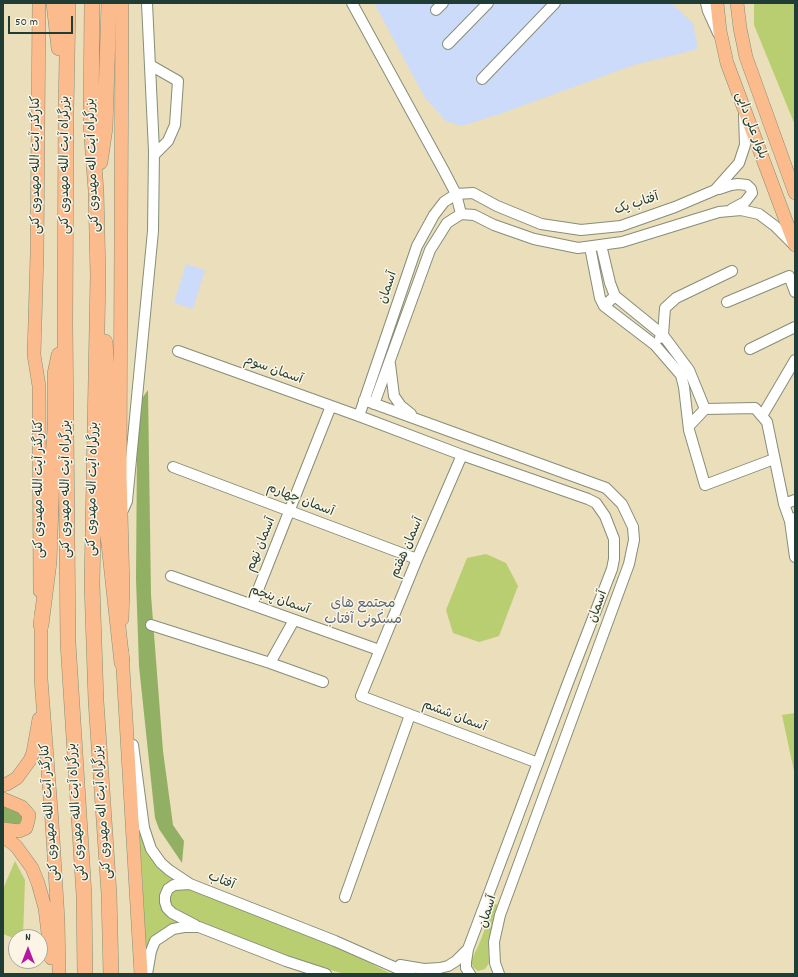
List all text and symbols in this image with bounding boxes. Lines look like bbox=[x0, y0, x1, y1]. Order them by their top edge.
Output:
scale bar bbox=[10, 8, 75, 34]
text: 50 m bbox=[15, 14, 38, 31]
street label: بلوار علی دایی bbox=[731, 90, 769, 162]
street label: کنارگذر آیت الله مهدوی کنی bbox=[29, 96, 45, 234]
street label: بزرگراه آیت الله مهدوی کنی bbox=[58, 96, 74, 234]
street label: بزرگراه آیت اله مهدوی کنی bbox=[84, 97, 104, 233]
street label: آفتاب یک bbox=[613, 191, 661, 219]
street label: آسمان bbox=[376, 270, 402, 306]
street label: آسمان سوم bbox=[242, 353, 304, 389]
street label: کنارگذر آیت الله مهدوی کنی bbox=[32, 420, 48, 558]
street label: بزرگراه آیت الله مهدوی کنی bbox=[59, 420, 75, 558]
street label: بزرگراه آیت اله مهدوی کنی bbox=[85, 422, 103, 556]
street label: آسمان چهارم bbox=[264, 481, 336, 521]
street label: آسمان نهم bbox=[244, 515, 280, 575]
street label: آسمان هفتم bbox=[388, 515, 428, 581]
street label: آسمان پنجم bbox=[247, 583, 311, 619]
street label: آسمان bbox=[586, 589, 612, 625]
district label: مجتمع های مسکونی آفتاب bbox=[324, 597, 402, 630]
street label: آسمان ششم bbox=[420, 698, 488, 736]
street label: کنارگذر آیت الله مهدوی کنی bbox=[38, 742, 64, 882]
street label: بزرگراه آیت الله مهدوی کنی bbox=[65, 742, 91, 882]
street label: بزرگراه آیت اله مهدوی کنی bbox=[92, 744, 116, 880]
street label: آفتاب bbox=[205, 870, 237, 894]
street label: آسمان bbox=[477, 894, 501, 930]
north arrow bbox=[8, 929, 48, 969]
text: N bbox=[25, 930, 31, 946]

